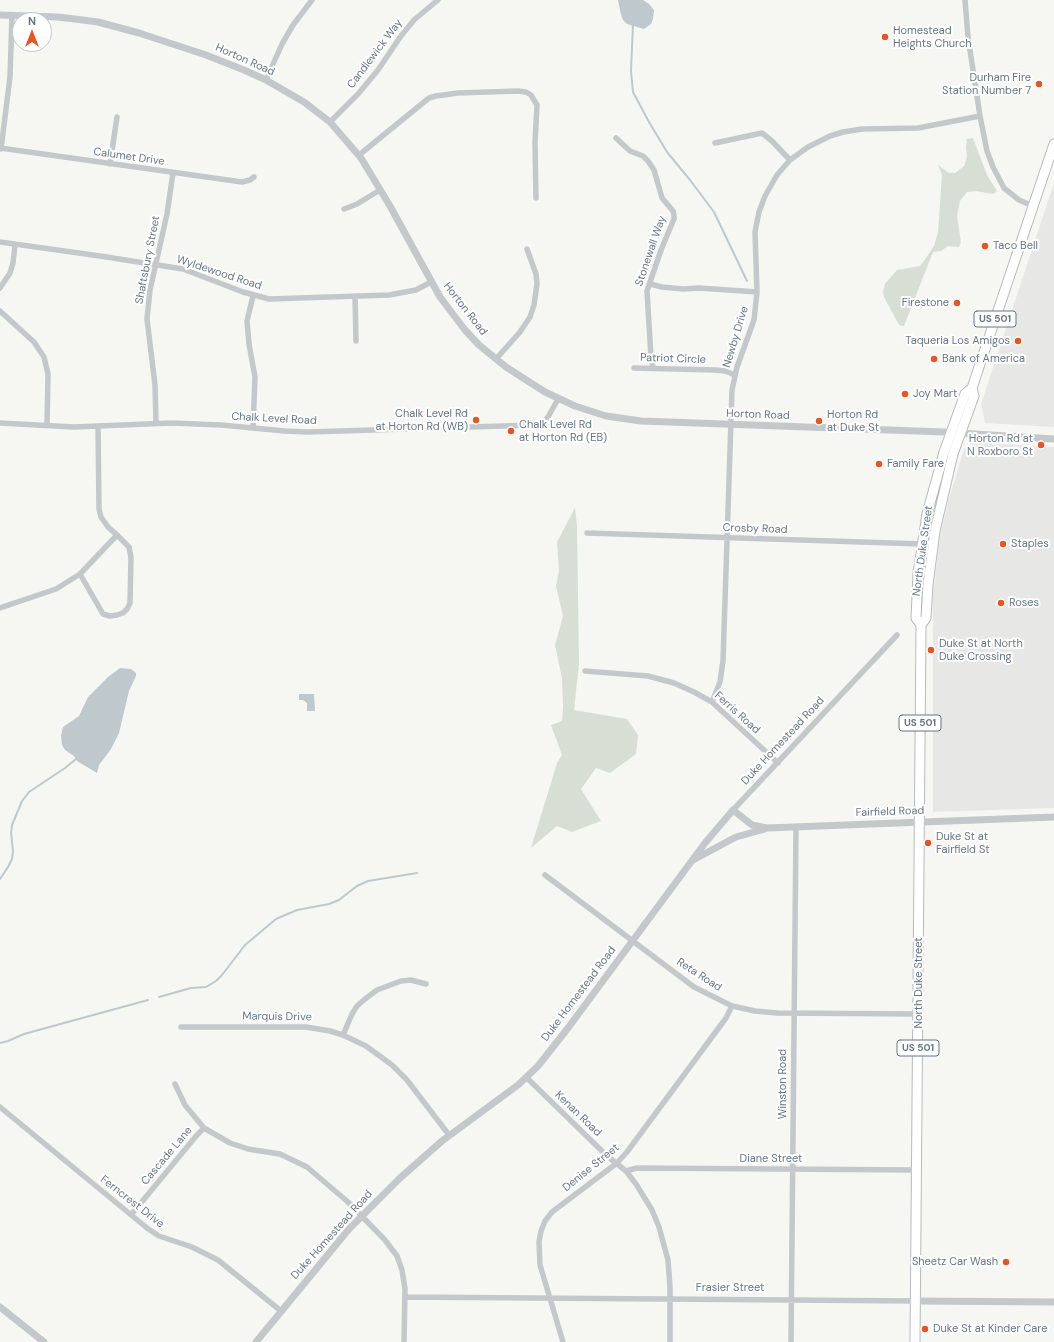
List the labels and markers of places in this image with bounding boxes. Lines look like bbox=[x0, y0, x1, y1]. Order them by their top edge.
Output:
place label: Homestead Heights Church bbox=[893, 24, 972, 50]
marker: Homestead Heights Church bbox=[880, 32, 890, 42]
place label: Durham Fire Station Number 7 bbox=[942, 71, 1031, 97]
marker: Durham Fire Station Number 7 bbox=[1034, 79, 1044, 89]
place label: Taco Bell bbox=[993, 239, 1038, 253]
marker: Taco Bell bbox=[980, 241, 990, 251]
place label: Firestone bbox=[902, 296, 949, 310]
marker: Firestone bbox=[952, 298, 962, 308]
place label: Taqueria Los Amigos bbox=[905, 334, 1010, 348]
marker: Taqueria Los Amigos bbox=[1013, 336, 1023, 346]
place label: Bank of America bbox=[942, 352, 1025, 366]
marker: Bank of America bbox=[929, 354, 939, 364]
place label: Joy Mart bbox=[913, 387, 957, 401]
marker: Joy Mart bbox=[900, 389, 910, 399]
place label: Chalk Level Rd at Horton Rd (WB) bbox=[375, 407, 468, 433]
place label: Horton Rd at Duke St bbox=[827, 408, 879, 434]
marker: Chalk Level Rd at Horton Rd (WB) bbox=[471, 415, 481, 425]
marker: Horton Rd at Duke St bbox=[814, 416, 824, 426]
place label: Chalk Level Rd at Horton Rd (EB) bbox=[519, 418, 607, 444]
marker: Chalk Level Rd at Horton Rd (EB) bbox=[506, 426, 516, 436]
place label: Horton Rd at N Roxboro St bbox=[967, 432, 1033, 458]
marker: Horton Rd at N Roxboro St bbox=[1036, 440, 1046, 450]
place label: Family Fare bbox=[887, 457, 944, 471]
marker: Family Fare bbox=[874, 459, 884, 469]
place label: Staples bbox=[1011, 537, 1049, 551]
marker: Staples bbox=[998, 539, 1008, 549]
place label: Roses bbox=[1009, 596, 1039, 610]
marker: Roses bbox=[996, 598, 1006, 608]
place label: Duke St at North Duke Crossing bbox=[939, 637, 1023, 663]
marker: Duke St at North Duke Crossing bbox=[926, 645, 936, 655]
place label: Duke St at Fairfield St bbox=[936, 830, 990, 856]
marker: Duke St at Fairfield St bbox=[923, 838, 933, 848]
place label: Sheetz Car Wash bbox=[912, 1255, 998, 1269]
marker: Sheetz Car Wash bbox=[1001, 1257, 1011, 1267]
place label: Duke St at Kinder Care bbox=[933, 1322, 1047, 1336]
marker: Duke St at Kinder Care bbox=[920, 1324, 930, 1334]

